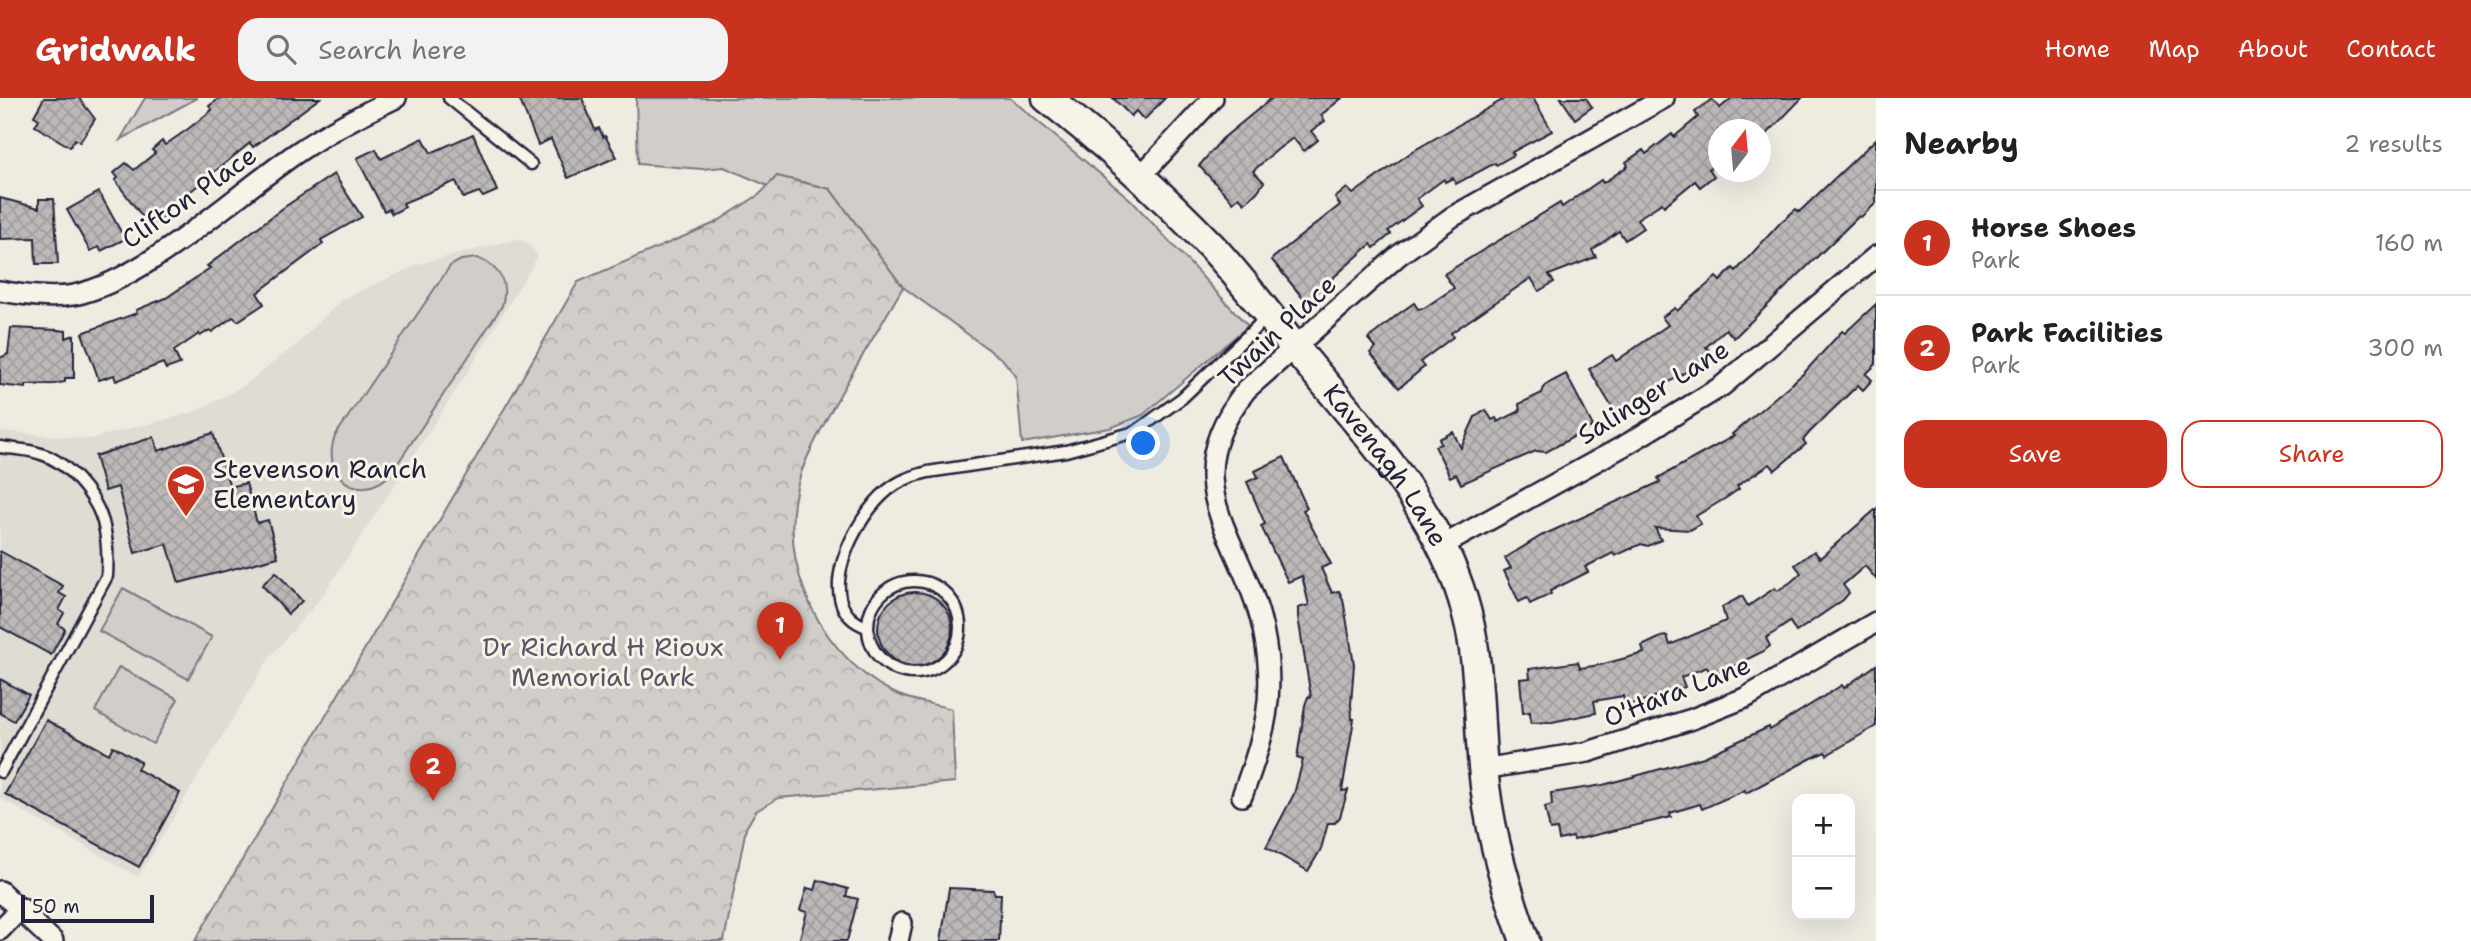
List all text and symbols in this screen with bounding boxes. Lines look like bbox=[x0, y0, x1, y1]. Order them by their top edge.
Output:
search box bbox=[238, 18, 728, 81]
text: Gridwalk bbox=[35, 27, 196, 72]
icon: search bbox=[262, 30, 300, 68]
text: Search here bbox=[318, 32, 467, 67]
text: Home bbox=[2044, 33, 2110, 65]
text: Map bbox=[2148, 33, 2200, 65]
text: About bbox=[2238, 33, 2308, 65]
text: Contact bbox=[2346, 33, 2436, 65]
north arrow bbox=[1708, 119, 1771, 182]
text: Nearby bbox=[1904, 123, 2019, 164]
text: 2 results bbox=[2344, 129, 2443, 159]
street label: Clifton Place bbox=[114, 137, 263, 256]
text: Horse Shoes bbox=[1971, 210, 2136, 245]
text: 1 bbox=[1922, 228, 1932, 258]
text: 160 m bbox=[2375, 228, 2443, 258]
text: Park bbox=[1971, 245, 2020, 275]
street label: Twain Place bbox=[1210, 267, 1343, 395]
text: Park Facilities bbox=[1971, 315, 2163, 350]
street label: Salinger Lane bbox=[1570, 331, 1735, 452]
text: 2 bbox=[1919, 333, 1935, 363]
text: 300 m bbox=[2368, 333, 2443, 363]
text: Park bbox=[1971, 350, 2020, 380]
street label: Kavenagh Lane bbox=[1316, 376, 1457, 552]
button: Save bbox=[1904, 420, 2167, 488]
button: Share bbox=[2181, 420, 2443, 488]
your location bbox=[1126, 426, 1160, 460]
place label: Stevenson Ranch Elementary bbox=[213, 451, 427, 516]
school or university icon: Stevenson Ranch Elementary bbox=[165, 463, 207, 518]
pin: 1 bbox=[757, 602, 803, 660]
park label: Dr Richard H Rioux Memorial Park bbox=[482, 629, 724, 694]
street label: O'Hara Lane bbox=[1598, 646, 1755, 735]
pin: 2 bbox=[410, 743, 456, 801]
map controls bbox=[1792, 794, 1855, 920]
button: + bbox=[1792, 794, 1855, 857]
button: − bbox=[1792, 857, 1855, 920]
scale bar bbox=[21, 892, 154, 924]
text: 50 m bbox=[32, 894, 80, 919]

